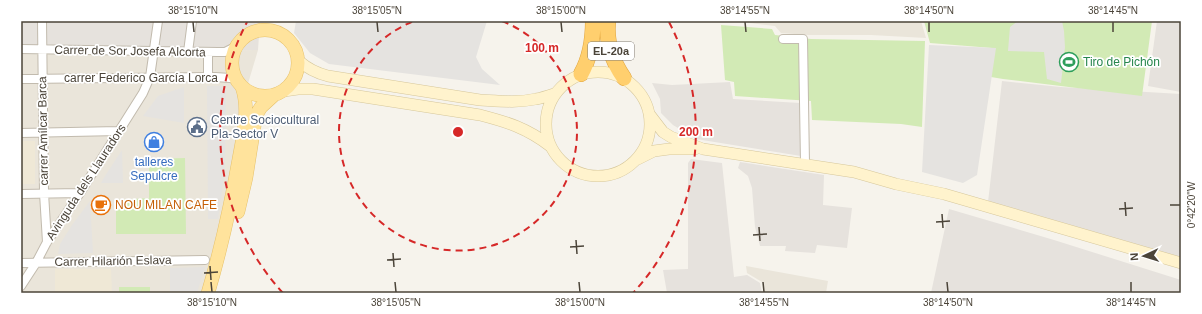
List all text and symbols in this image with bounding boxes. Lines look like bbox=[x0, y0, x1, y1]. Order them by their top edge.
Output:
text: 38°15'10"N bbox=[168, 5, 218, 16]
text: 38°15'05"N bbox=[352, 5, 402, 16]
text: 38°15'00"N bbox=[536, 5, 586, 16]
text: 38°14'55"N bbox=[720, 5, 770, 16]
text: 38°14'50"N bbox=[904, 5, 954, 16]
text: 38°14'45"N bbox=[1088, 5, 1138, 16]
text: 100 m bbox=[525, 41, 559, 55]
road number: EL-20a bbox=[588, 42, 634, 60]
street label: Carrer de Sor Josefa Alcorta bbox=[54, 43, 206, 59]
sports icon: Tiro de Pichón bbox=[1058, 51, 1080, 73]
place label: Tiro de Pichón bbox=[1083, 55, 1160, 69]
street label: carrer Federico García Lorca bbox=[64, 71, 218, 85]
street label: carrer Amílcar Barca bbox=[35, 76, 51, 186]
place label: Centre Sociocultural Pla-Sector V bbox=[211, 113, 319, 141]
public building icon: Centre Sociocultural Pla-Sector V bbox=[186, 116, 208, 138]
street label: Avinguda dels Llauradors bbox=[43, 121, 129, 243]
centre of rings bbox=[451, 125, 465, 139]
text: 200 m bbox=[679, 125, 713, 139]
shop icon: talleres Sepulcre bbox=[143, 131, 165, 153]
place label: talleres Sepulcre bbox=[130, 155, 178, 183]
text: 0°42'20"W bbox=[1186, 181, 1197, 228]
cafe icon: NOU MILAN CAFE bbox=[90, 194, 112, 216]
place label: NOU MILAN CAFE bbox=[115, 198, 217, 212]
north arrow bbox=[1124, 236, 1164, 276]
text: N bbox=[1128, 252, 1140, 261]
street label: Carrer Hilarión Eslava bbox=[54, 253, 172, 269]
text: 38°15'10"N bbox=[187, 297, 237, 308]
text: 38°15'05"N bbox=[371, 297, 421, 308]
text: 38°15'00"N bbox=[555, 297, 605, 308]
text: 38°14'55"N bbox=[739, 297, 789, 308]
text: 38°14'50"N bbox=[923, 297, 973, 308]
text: 38°14'45"N bbox=[1106, 297, 1156, 308]

